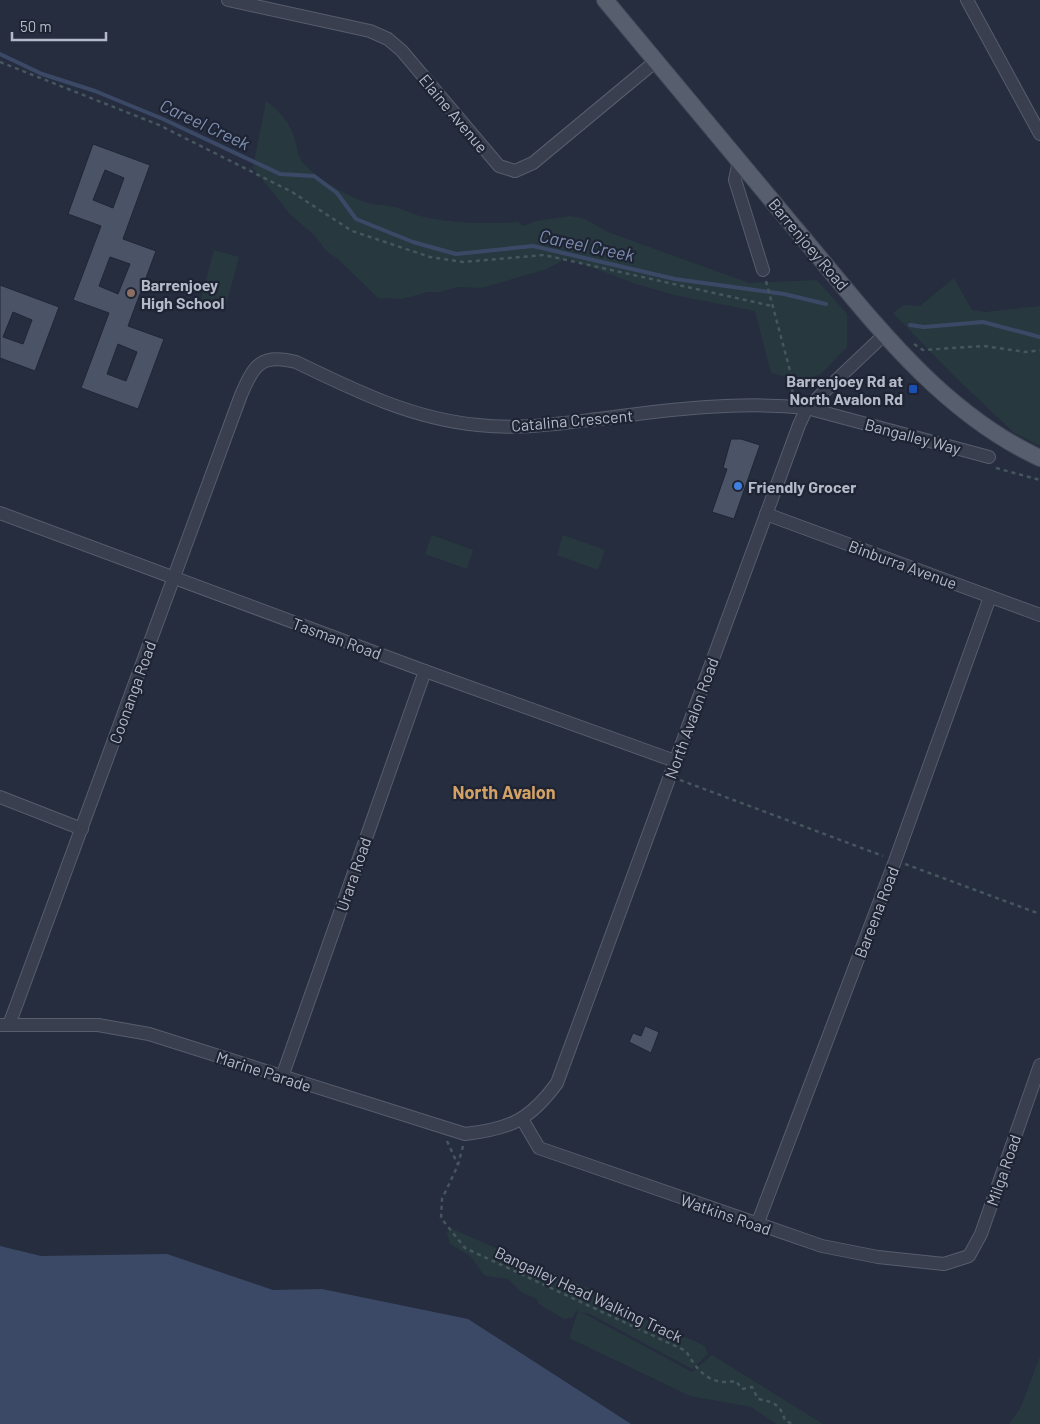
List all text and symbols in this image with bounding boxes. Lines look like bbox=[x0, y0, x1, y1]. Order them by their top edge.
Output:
scale bar bbox=[12, 10, 106, 42]
text: 50 m bbox=[20, 17, 52, 35]
street label: Elaine Avenue bbox=[416, 70, 492, 156]
water label: Careel Creek bbox=[157, 94, 254, 154]
street label: Barrenjoey Road bbox=[765, 194, 853, 294]
water label: Careel Creek bbox=[537, 224, 637, 266]
place label: Barrenjoey High School bbox=[141, 275, 225, 312]
marker: Barrenjoey High School bbox=[125, 287, 137, 299]
place label: Barrenjoey Rd at North Avalon Rd bbox=[786, 371, 903, 408]
marker: Barrenjoey Rd at North Avalon Rd bbox=[907, 383, 919, 395]
street label: Catalina Crescent bbox=[510, 405, 634, 435]
street label: Bangalley Way bbox=[863, 414, 964, 458]
place label: Friendly Grocer bbox=[748, 477, 856, 496]
marker: Friendly Grocer bbox=[732, 480, 744, 492]
street label: Binburra Avenue bbox=[846, 536, 960, 592]
street label: Tasman Road bbox=[290, 613, 384, 663]
street label: Coonanga Road bbox=[105, 638, 159, 746]
street label: North Avalon Road bbox=[660, 655, 722, 781]
district label: North Avalon bbox=[452, 781, 556, 803]
street label: Urara Road bbox=[332, 835, 374, 913]
street label: Bareena Road bbox=[850, 864, 902, 960]
street label: Marine Parade bbox=[214, 1047, 314, 1095]
street label: Milga Road bbox=[982, 1132, 1024, 1208]
street label: Watkins Road bbox=[678, 1190, 774, 1238]
street label: Bangalley Head Walking Track bbox=[492, 1242, 686, 1346]

